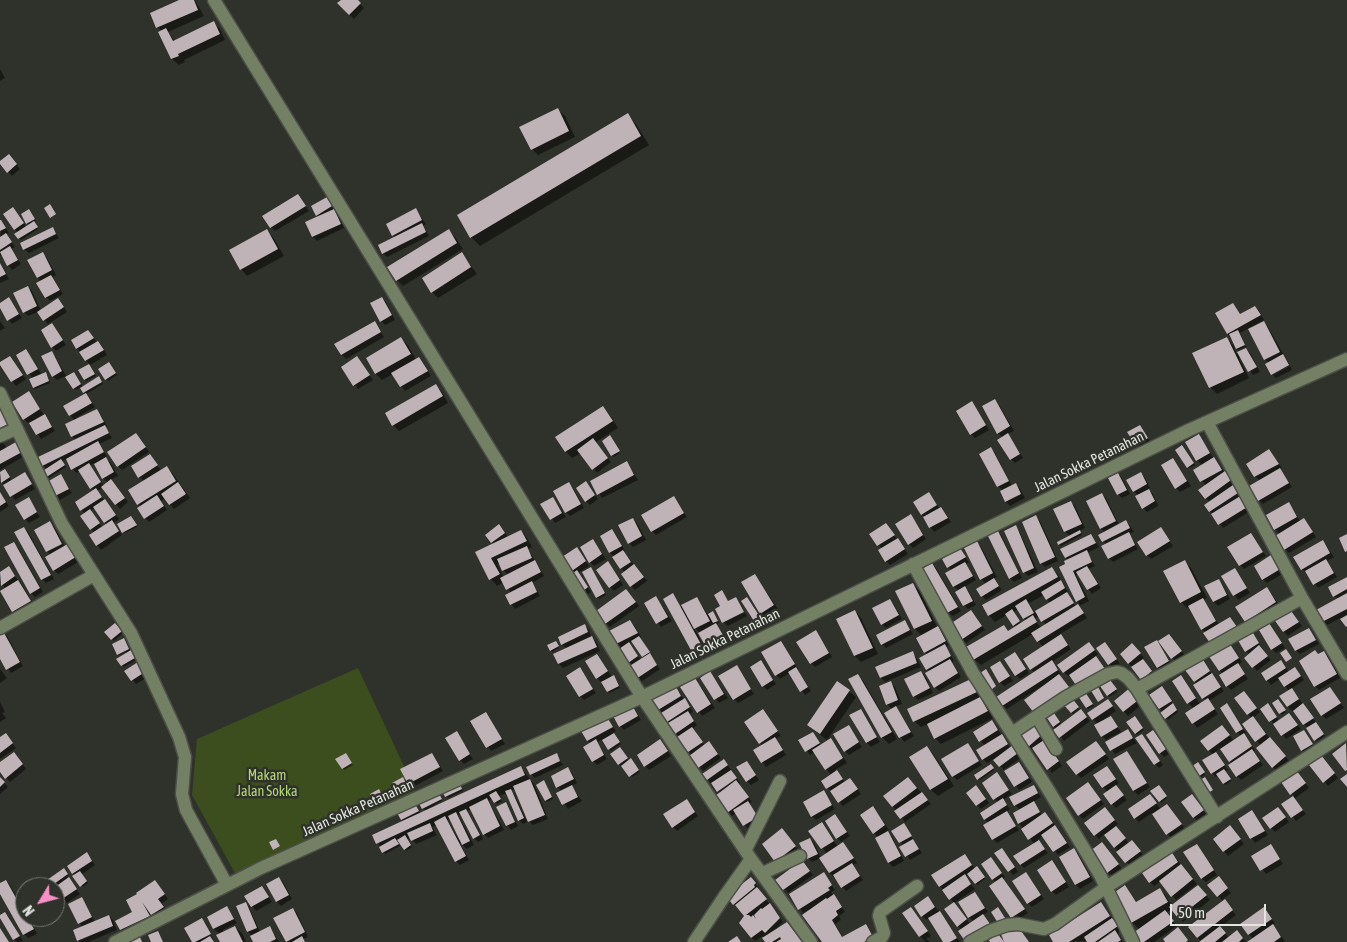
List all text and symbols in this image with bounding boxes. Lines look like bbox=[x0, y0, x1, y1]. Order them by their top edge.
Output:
street label: Jalan Sokka Petanahan bbox=[1031, 428, 1147, 496]
street label: Jalan Sokka Petanahan bbox=[667, 605, 783, 673]
park label: Makam Jalan Sokka bbox=[236, 768, 298, 800]
street label: Jalan Sokka Petanahan bbox=[300, 776, 416, 840]
north arrow bbox=[15, 877, 65, 927]
scale bar bbox=[1172, 894, 1268, 926]
text: N bbox=[20, 902, 38, 919]
text: 50 m bbox=[1178, 904, 1205, 921]

